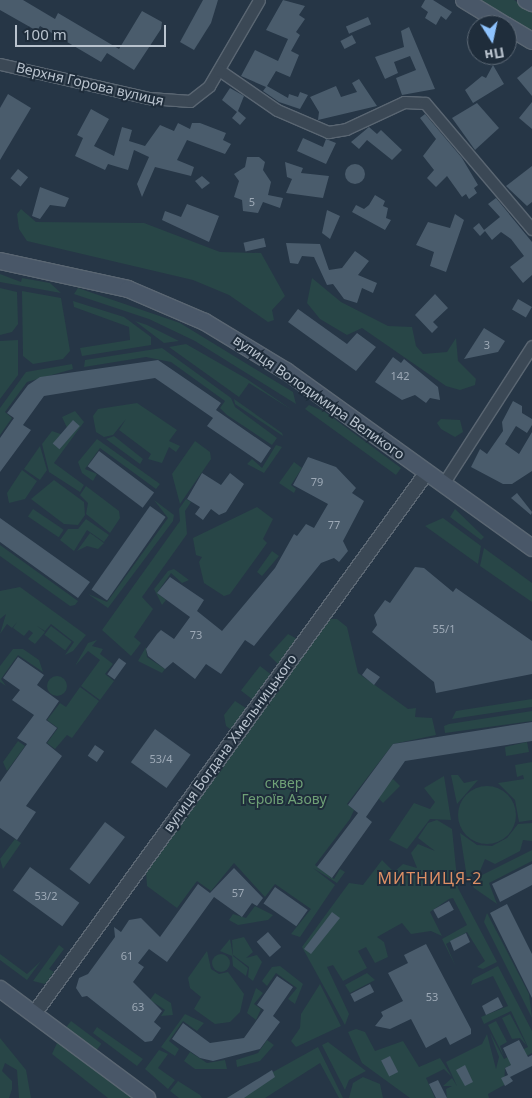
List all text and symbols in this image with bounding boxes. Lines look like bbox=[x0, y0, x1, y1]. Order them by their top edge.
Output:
scale bar bbox=[18, 15, 169, 47]
north arrow bbox=[467, 15, 517, 65]
text: 100 m bbox=[23, 24, 67, 44]
text: Пн bbox=[483, 43, 506, 65]
street label: Верхня Горова вулиця bbox=[14, 59, 166, 109]
house number: 5 bbox=[249, 195, 255, 209]
street label: вулиця Володимира Великого bbox=[230, 331, 408, 463]
house number: 3 bbox=[484, 338, 490, 352]
house number: 142 bbox=[391, 369, 409, 383]
house number: 79 bbox=[311, 475, 323, 489]
house number: 77 bbox=[328, 518, 340, 532]
house number: 55/1 bbox=[433, 622, 455, 636]
house number: 73 bbox=[190, 628, 202, 642]
street label: вулиця Богдана Хмельницького bbox=[160, 651, 300, 835]
house number: 53/4 bbox=[150, 752, 172, 766]
park label: сквер Героїв Азову bbox=[241, 775, 327, 808]
district label: МИТНИЦЯ-2 bbox=[376, 868, 484, 888]
house number: 57 bbox=[232, 886, 244, 900]
house number: 53/2 bbox=[35, 889, 57, 903]
house number: 61 bbox=[121, 949, 133, 963]
house number: 53 bbox=[426, 990, 438, 1004]
house number: 63 bbox=[132, 1000, 144, 1014]

